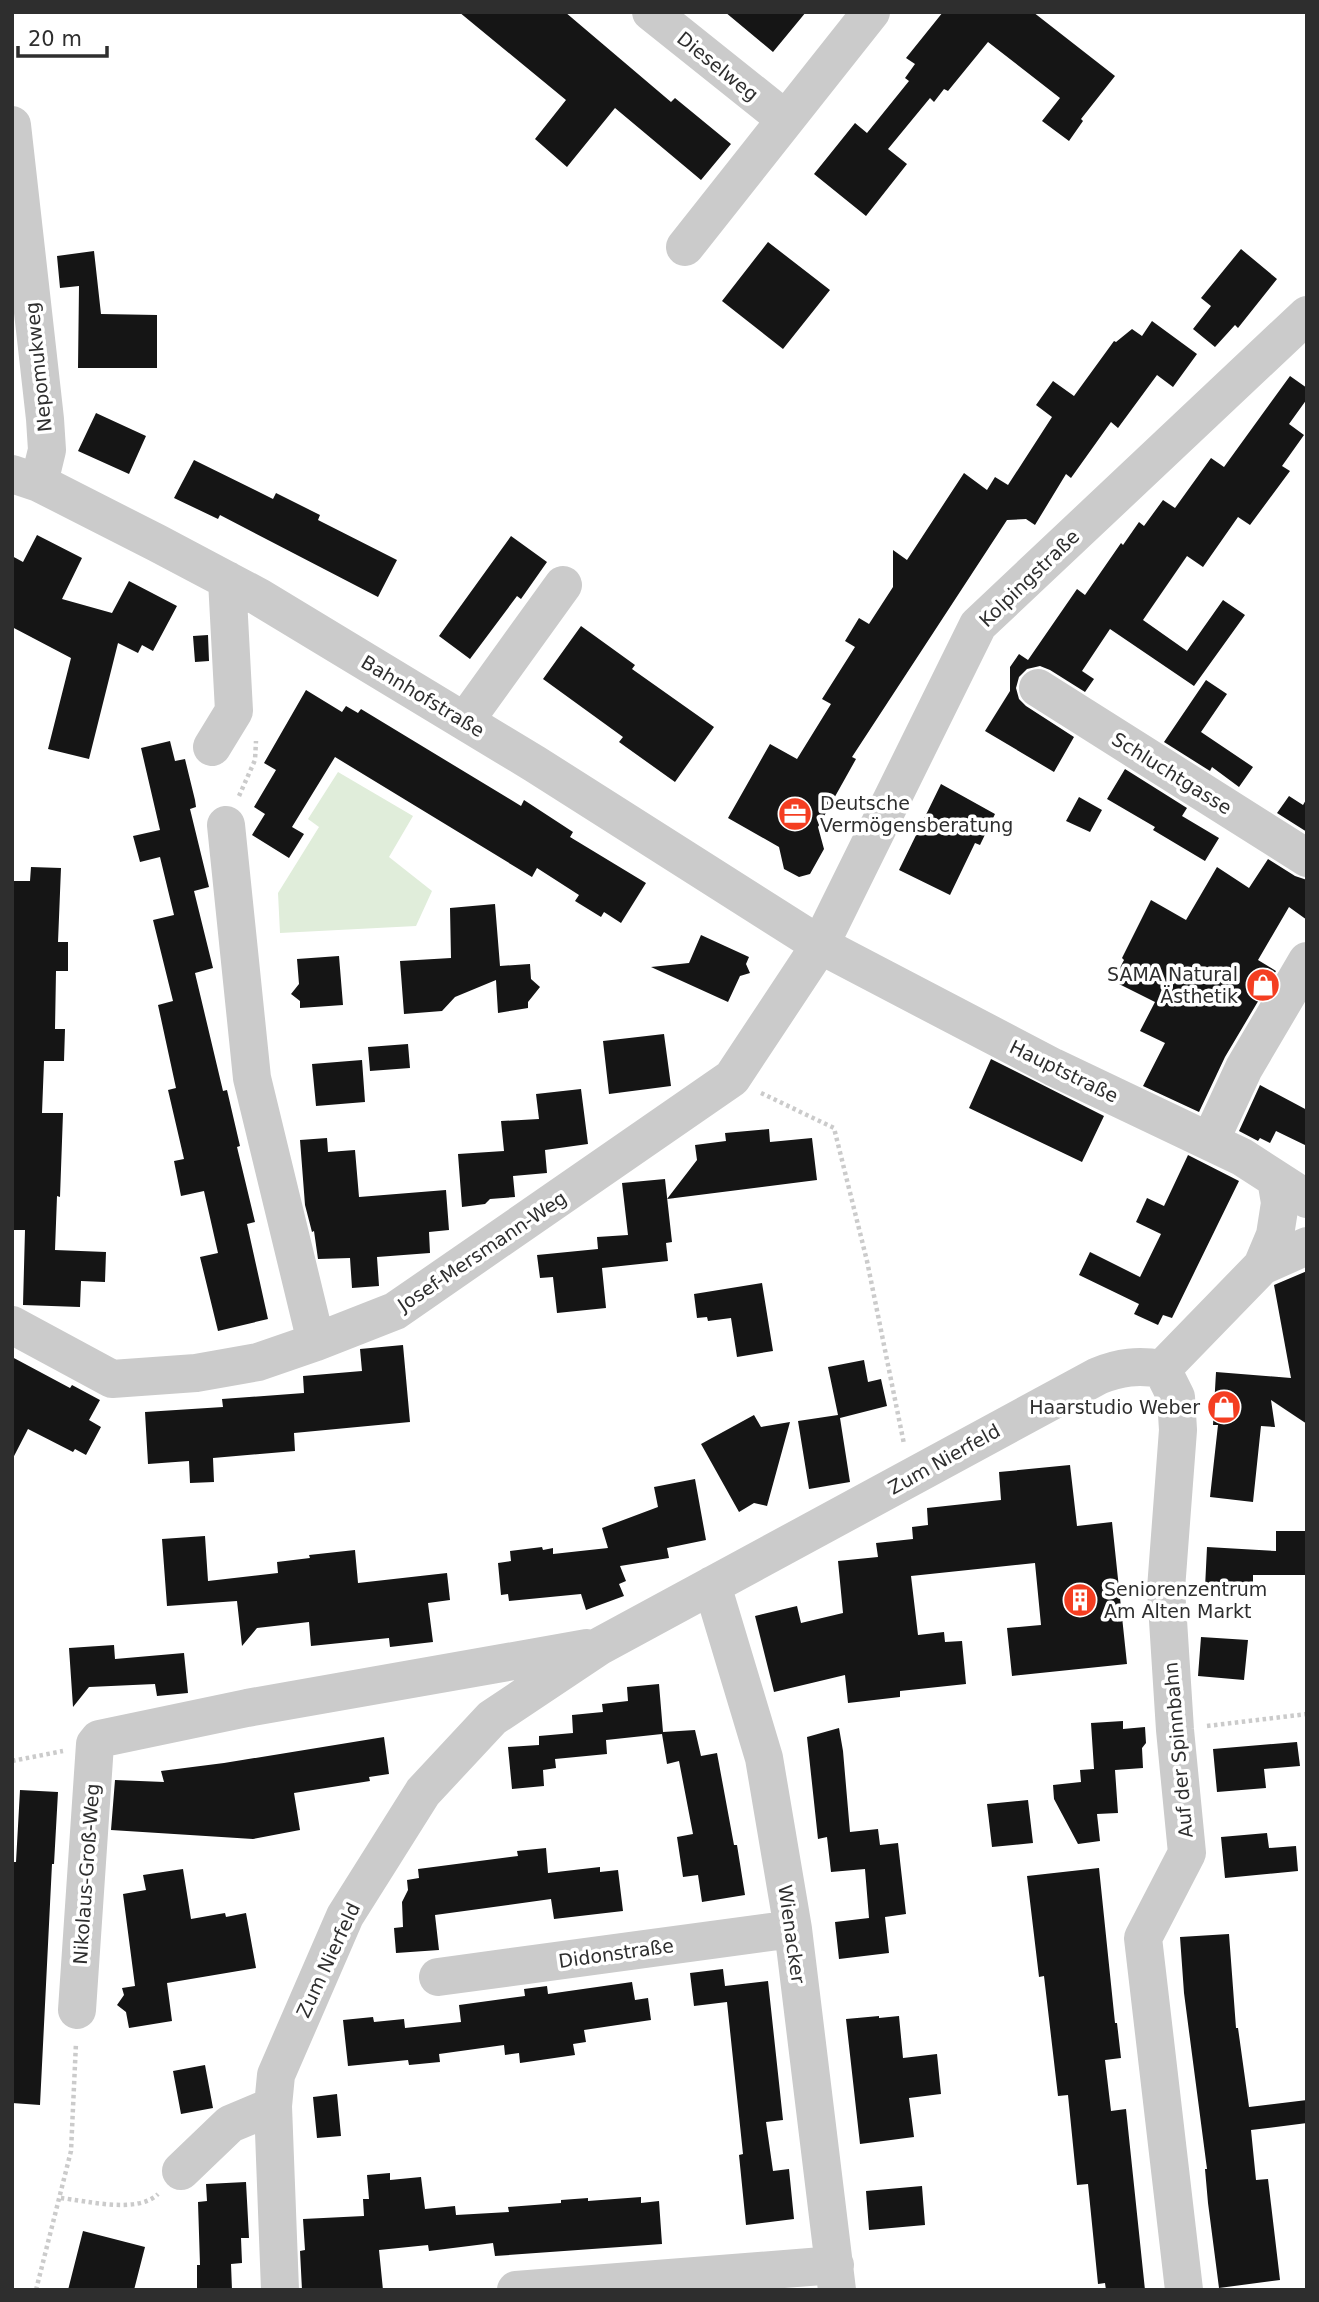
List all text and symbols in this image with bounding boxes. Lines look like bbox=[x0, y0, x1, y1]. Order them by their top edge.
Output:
scale bar bbox=[18, 14, 107, 58]
text: 20 m bbox=[28, 27, 82, 51]
street label: Dieselweg bbox=[673, 27, 763, 105]
street label: Nepomukweg bbox=[20, 301, 56, 433]
street label: Kolpingstraße bbox=[974, 525, 1084, 631]
street label: Bahnhofstraße bbox=[358, 651, 488, 741]
street label: Schluchtgasse bbox=[1108, 727, 1236, 819]
place label: Deutsche Vermögensberatung bbox=[820, 792, 1013, 836]
office icon: Deutsche Vermögensberatung bbox=[776, 795, 814, 833]
place label: SAMA Natural Ästhetik bbox=[1107, 963, 1238, 1007]
shop icon: SAMA Natural Ästhetik bbox=[1244, 966, 1282, 1004]
street label: Hauptstraße bbox=[1006, 1035, 1122, 1107]
street label: Josef-Mersmann-Weg bbox=[393, 1186, 571, 1316]
shop icon: Haarstudio Weber bbox=[1205, 1388, 1243, 1426]
place label: Haarstudio Weber bbox=[1029, 1396, 1200, 1418]
street label: Zum Nierfeld bbox=[884, 1419, 1004, 1499]
place label: Seniorenzentrum Am Alten Markt bbox=[1104, 1578, 1267, 1622]
building icon: Seniorenzentrum Am Alten Markt bbox=[1061, 1581, 1099, 1619]
street label: Auf der Spinnbahn bbox=[1159, 1661, 1197, 1839]
street label: Nikolaus-Groß-Weg bbox=[69, 1783, 103, 1965]
street label: Wienacker bbox=[774, 1883, 810, 1985]
street label: Zum Nierfeld bbox=[292, 1899, 364, 2021]
street label: Didonstraße bbox=[557, 1934, 675, 1972]

